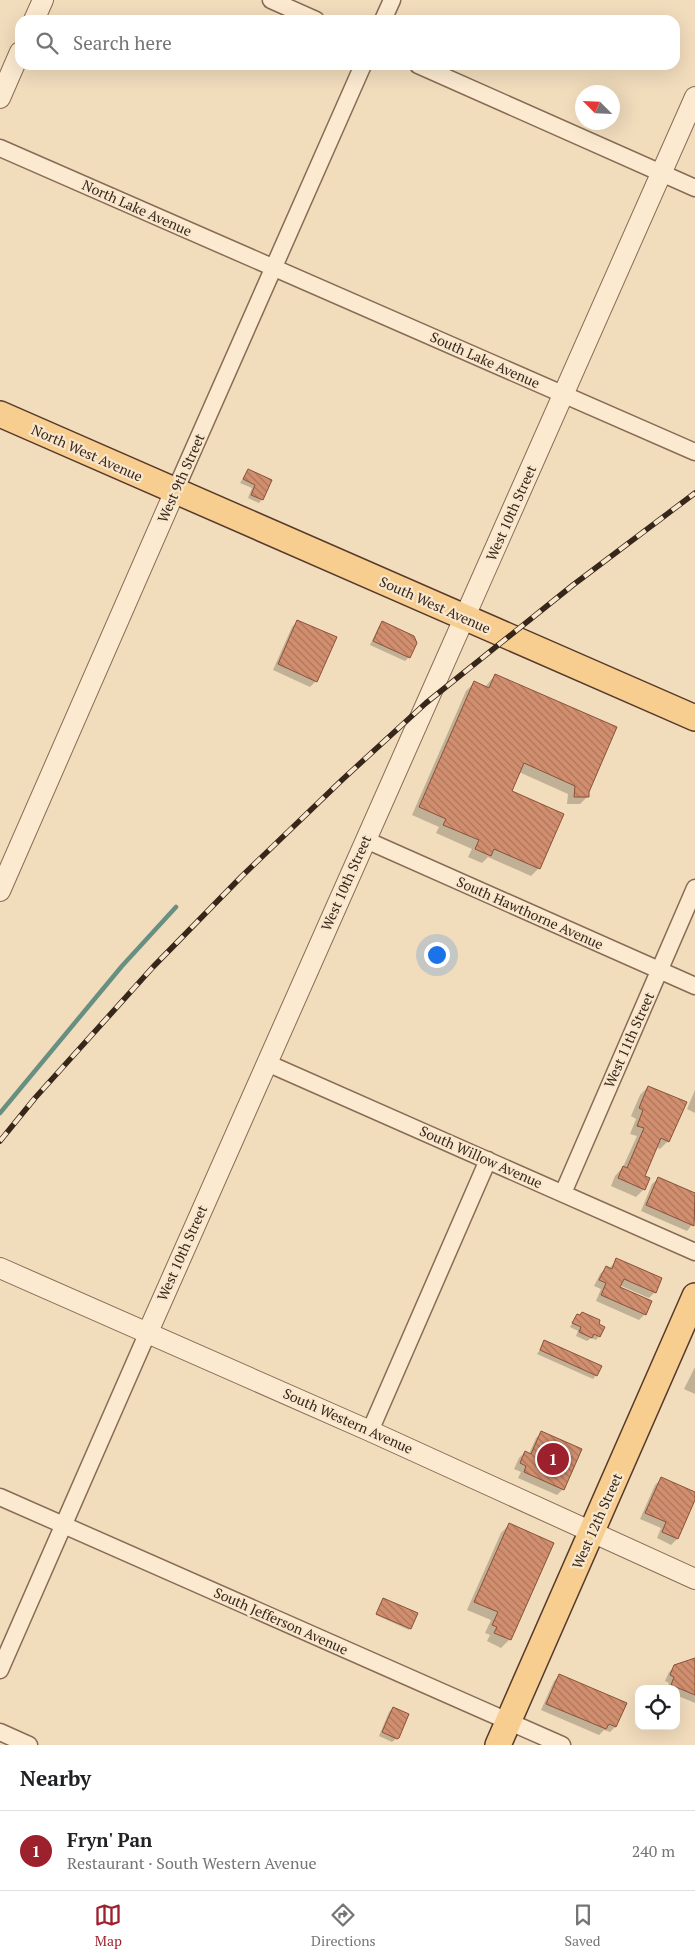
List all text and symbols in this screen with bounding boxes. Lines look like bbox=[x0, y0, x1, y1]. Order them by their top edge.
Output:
search box bbox=[15, 15, 680, 70]
icon: search bbox=[33, 29, 61, 57]
text: Search here bbox=[73, 30, 172, 55]
north arrow bbox=[575, 85, 620, 130]
street label: North Lake Avenue bbox=[79, 175, 195, 240]
street label: South Lake Avenue bbox=[427, 327, 543, 392]
street label: North West Avenue bbox=[29, 420, 146, 486]
street label: West 9th Street bbox=[152, 430, 209, 525]
street label: West 10th Street bbox=[481, 461, 540, 564]
street label: South West Avenue bbox=[377, 572, 494, 638]
street label: West 10th Street bbox=[316, 831, 375, 934]
street label: South Hawthorne Avenue bbox=[454, 872, 606, 953]
your location bbox=[424, 942, 450, 968]
street label: West 11th Street bbox=[599, 988, 658, 1091]
street label: South Willow Avenue bbox=[417, 1121, 546, 1192]
street label: West 10th Street bbox=[152, 1201, 211, 1304]
street label: South Western Avenue bbox=[280, 1383, 416, 1458]
pin: 1 bbox=[537, 1440, 569, 1478]
street label: West 12th Street bbox=[567, 1469, 626, 1572]
street label: South Jefferson Avenue bbox=[211, 1582, 351, 1659]
map controls bbox=[635, 1685, 680, 1730]
button: locate bbox=[635, 1685, 680, 1730]
text: Nearby bbox=[20, 1764, 91, 1792]
text: Fryn' Pan bbox=[67, 1827, 152, 1852]
text: 1 bbox=[31, 1840, 41, 1862]
text: 240 m bbox=[632, 1840, 675, 1862]
text: Restaurant · South Western Avenue bbox=[67, 1852, 317, 1874]
tab: Map bbox=[94, 1901, 122, 1950]
tab: Directions bbox=[311, 1901, 376, 1950]
tab: Saved bbox=[564, 1901, 601, 1950]

